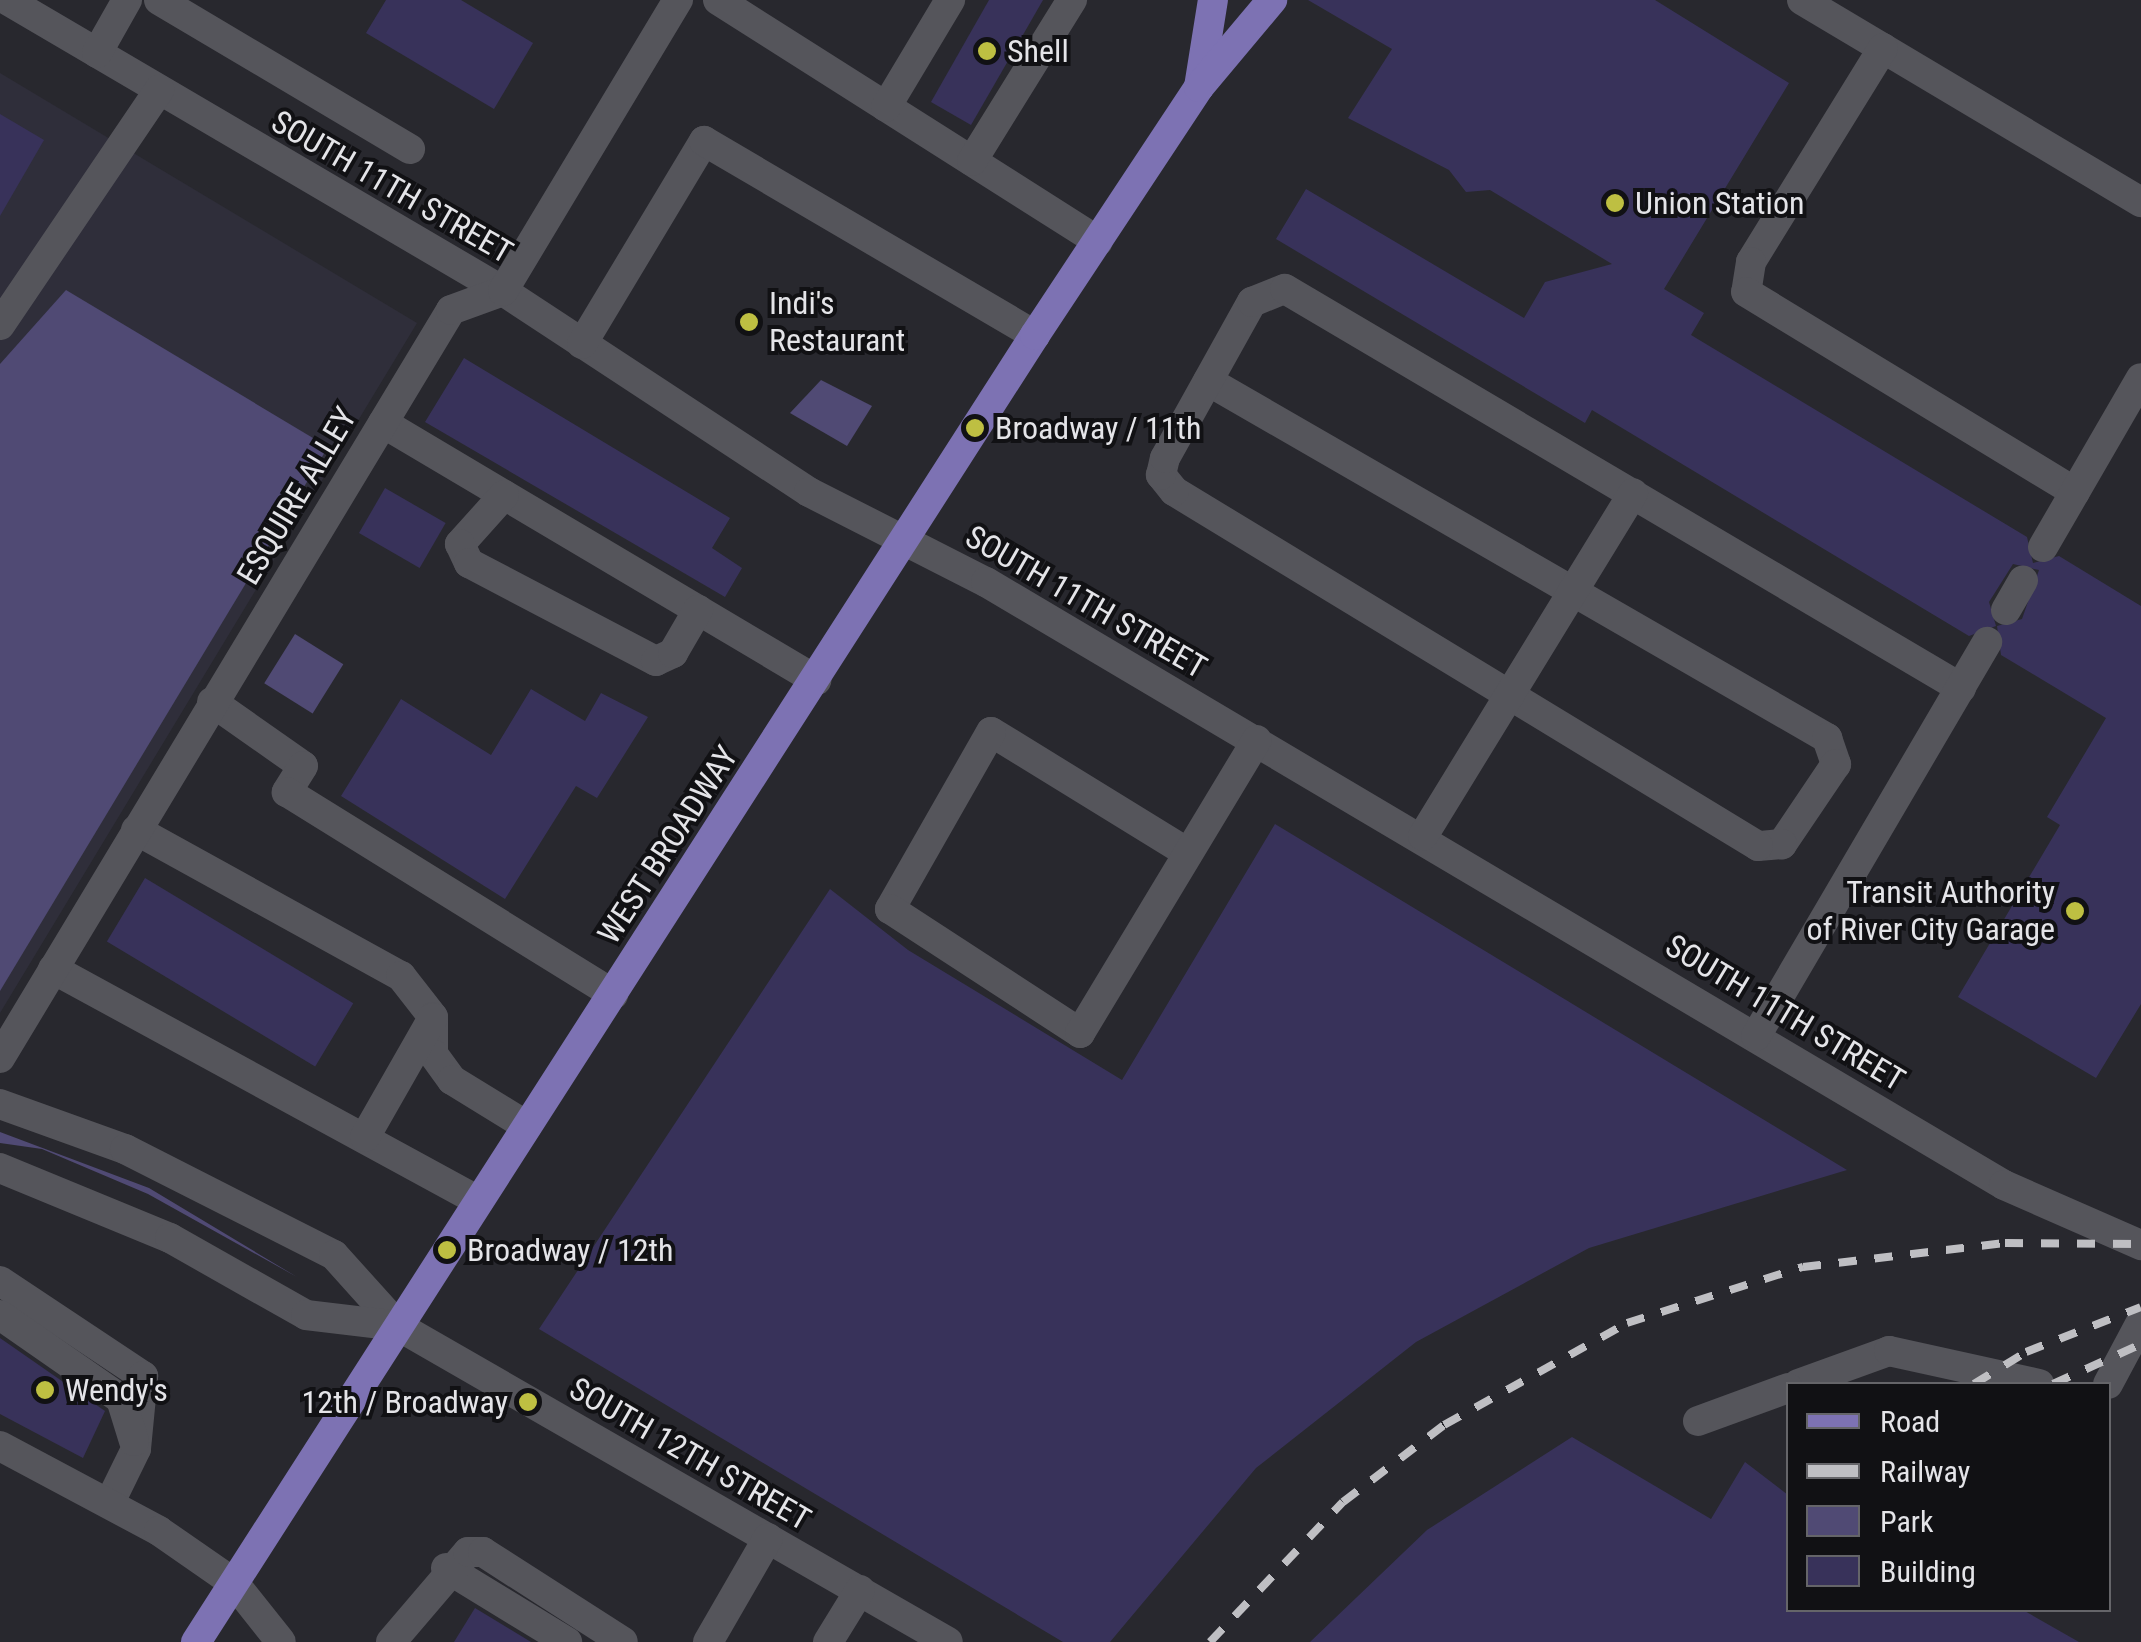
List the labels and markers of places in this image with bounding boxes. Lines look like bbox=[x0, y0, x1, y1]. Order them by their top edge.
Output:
place label: Shell bbox=[1007, 32, 1069, 70]
marker: Shell bbox=[976, 40, 998, 62]
place label: Union Station bbox=[1635, 184, 1804, 222]
marker: Union Station bbox=[1604, 192, 1626, 214]
place label: Indi's Restaurant bbox=[769, 285, 905, 360]
marker: Indi's Restaurant bbox=[738, 311, 760, 333]
place label: Broadway / 11th bbox=[995, 409, 1201, 447]
marker: Broadway / 11th bbox=[964, 417, 986, 439]
place label: Transit Authority of River City Garage bbox=[1806, 874, 2055, 949]
marker: Transit Authority of River City Garage bbox=[2064, 900, 2086, 922]
place label: Broadway / 12th bbox=[467, 1231, 673, 1269]
marker: Broadway / 12th bbox=[436, 1239, 458, 1261]
place label: Wendy's bbox=[65, 1371, 168, 1409]
marker: Wendy's bbox=[34, 1379, 56, 1401]
place label: 12th / Broadway bbox=[302, 1383, 508, 1421]
marker: 12th / Broadway bbox=[517, 1391, 539, 1413]

